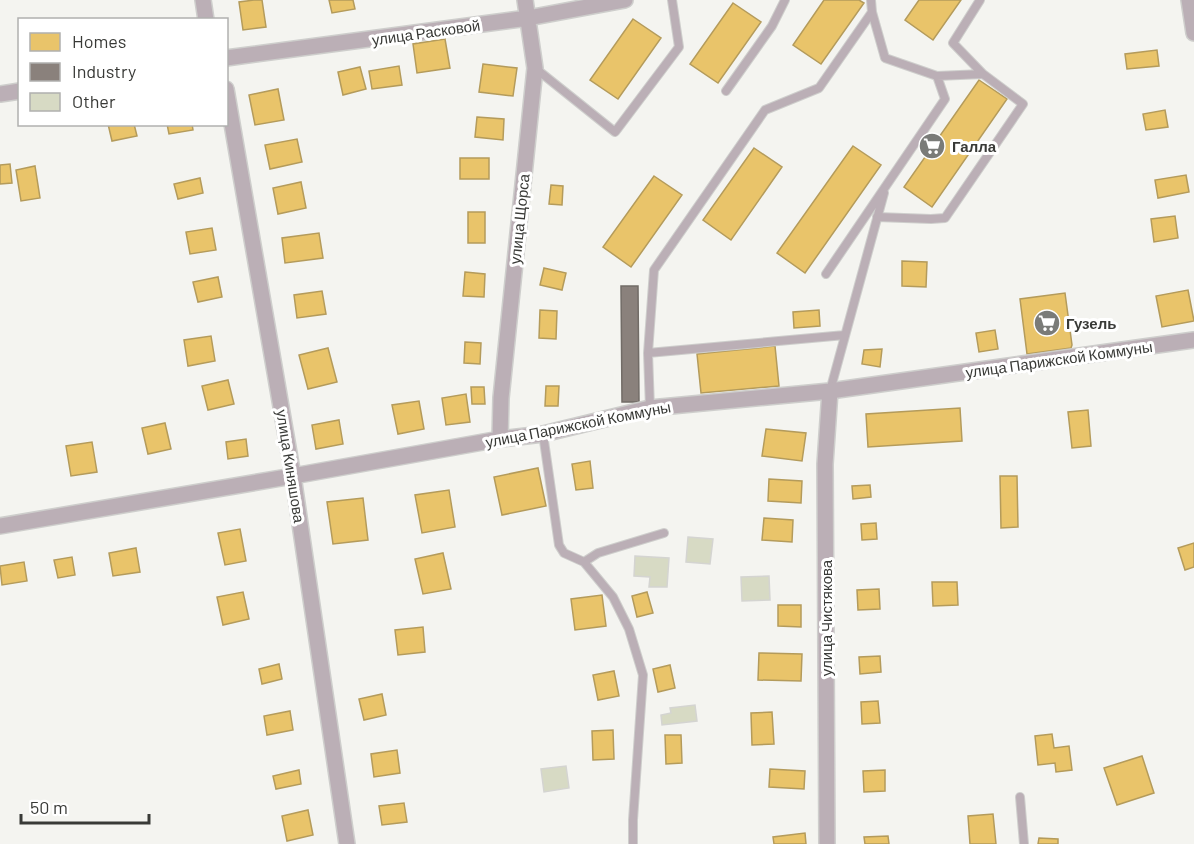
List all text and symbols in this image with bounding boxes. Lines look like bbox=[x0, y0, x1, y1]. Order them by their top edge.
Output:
street label: улица Расковой bbox=[371, 15, 481, 49]
legend bbox=[18, 18, 228, 126]
text: Homes bbox=[72, 30, 126, 52]
text: Industry bbox=[72, 60, 136, 82]
text: Other bbox=[72, 90, 116, 112]
supermarket icon: Галла bbox=[917, 131, 947, 161]
place label: Галла bbox=[952, 137, 997, 155]
street label: улица Щорса bbox=[505, 172, 533, 265]
supermarket icon: Гузель bbox=[1032, 308, 1062, 338]
place label: Гузель bbox=[1066, 314, 1116, 332]
street label: улица Парижской Коммуны bbox=[964, 337, 1154, 381]
street label: улица Парижской Коммуны bbox=[484, 397, 672, 451]
street label: улица Киняшова bbox=[273, 408, 309, 524]
street label: улица Чистякова bbox=[817, 559, 835, 676]
scale bar bbox=[21, 787, 148, 825]
text: 50 m bbox=[30, 796, 68, 818]

